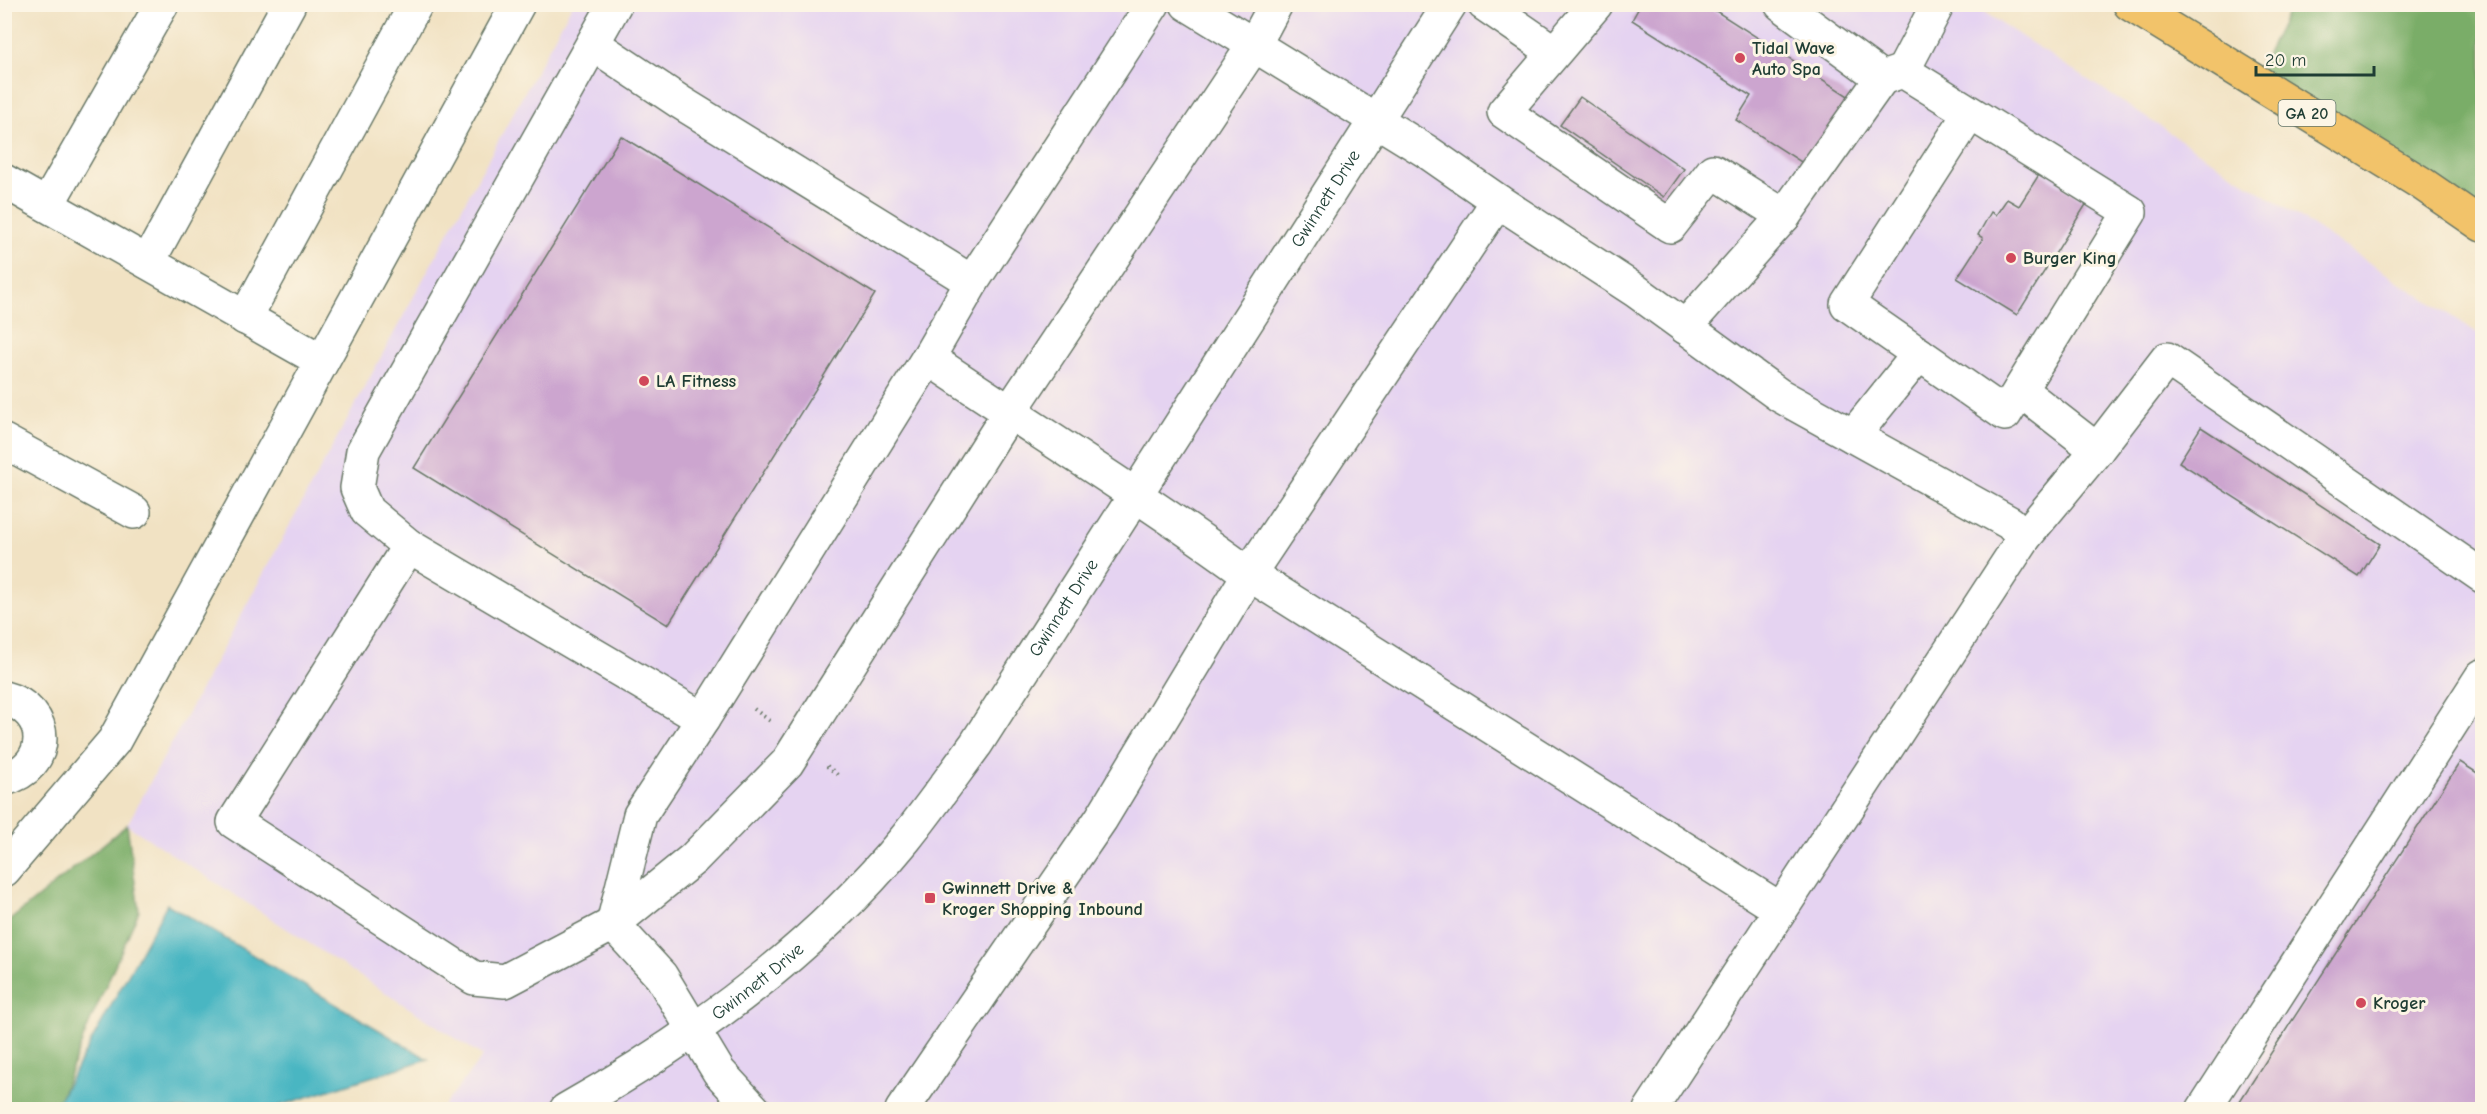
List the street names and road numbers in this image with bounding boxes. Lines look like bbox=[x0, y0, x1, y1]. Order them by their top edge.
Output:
road number: GA 20 bbox=[2278, 100, 2336, 126]
street label: Gwinnett Drive bbox=[1287, 146, 1365, 251]
street label: Gwinnett Drive bbox=[1025, 555, 1103, 661]
street label: Gwinnett Drive bbox=[708, 939, 808, 1025]

